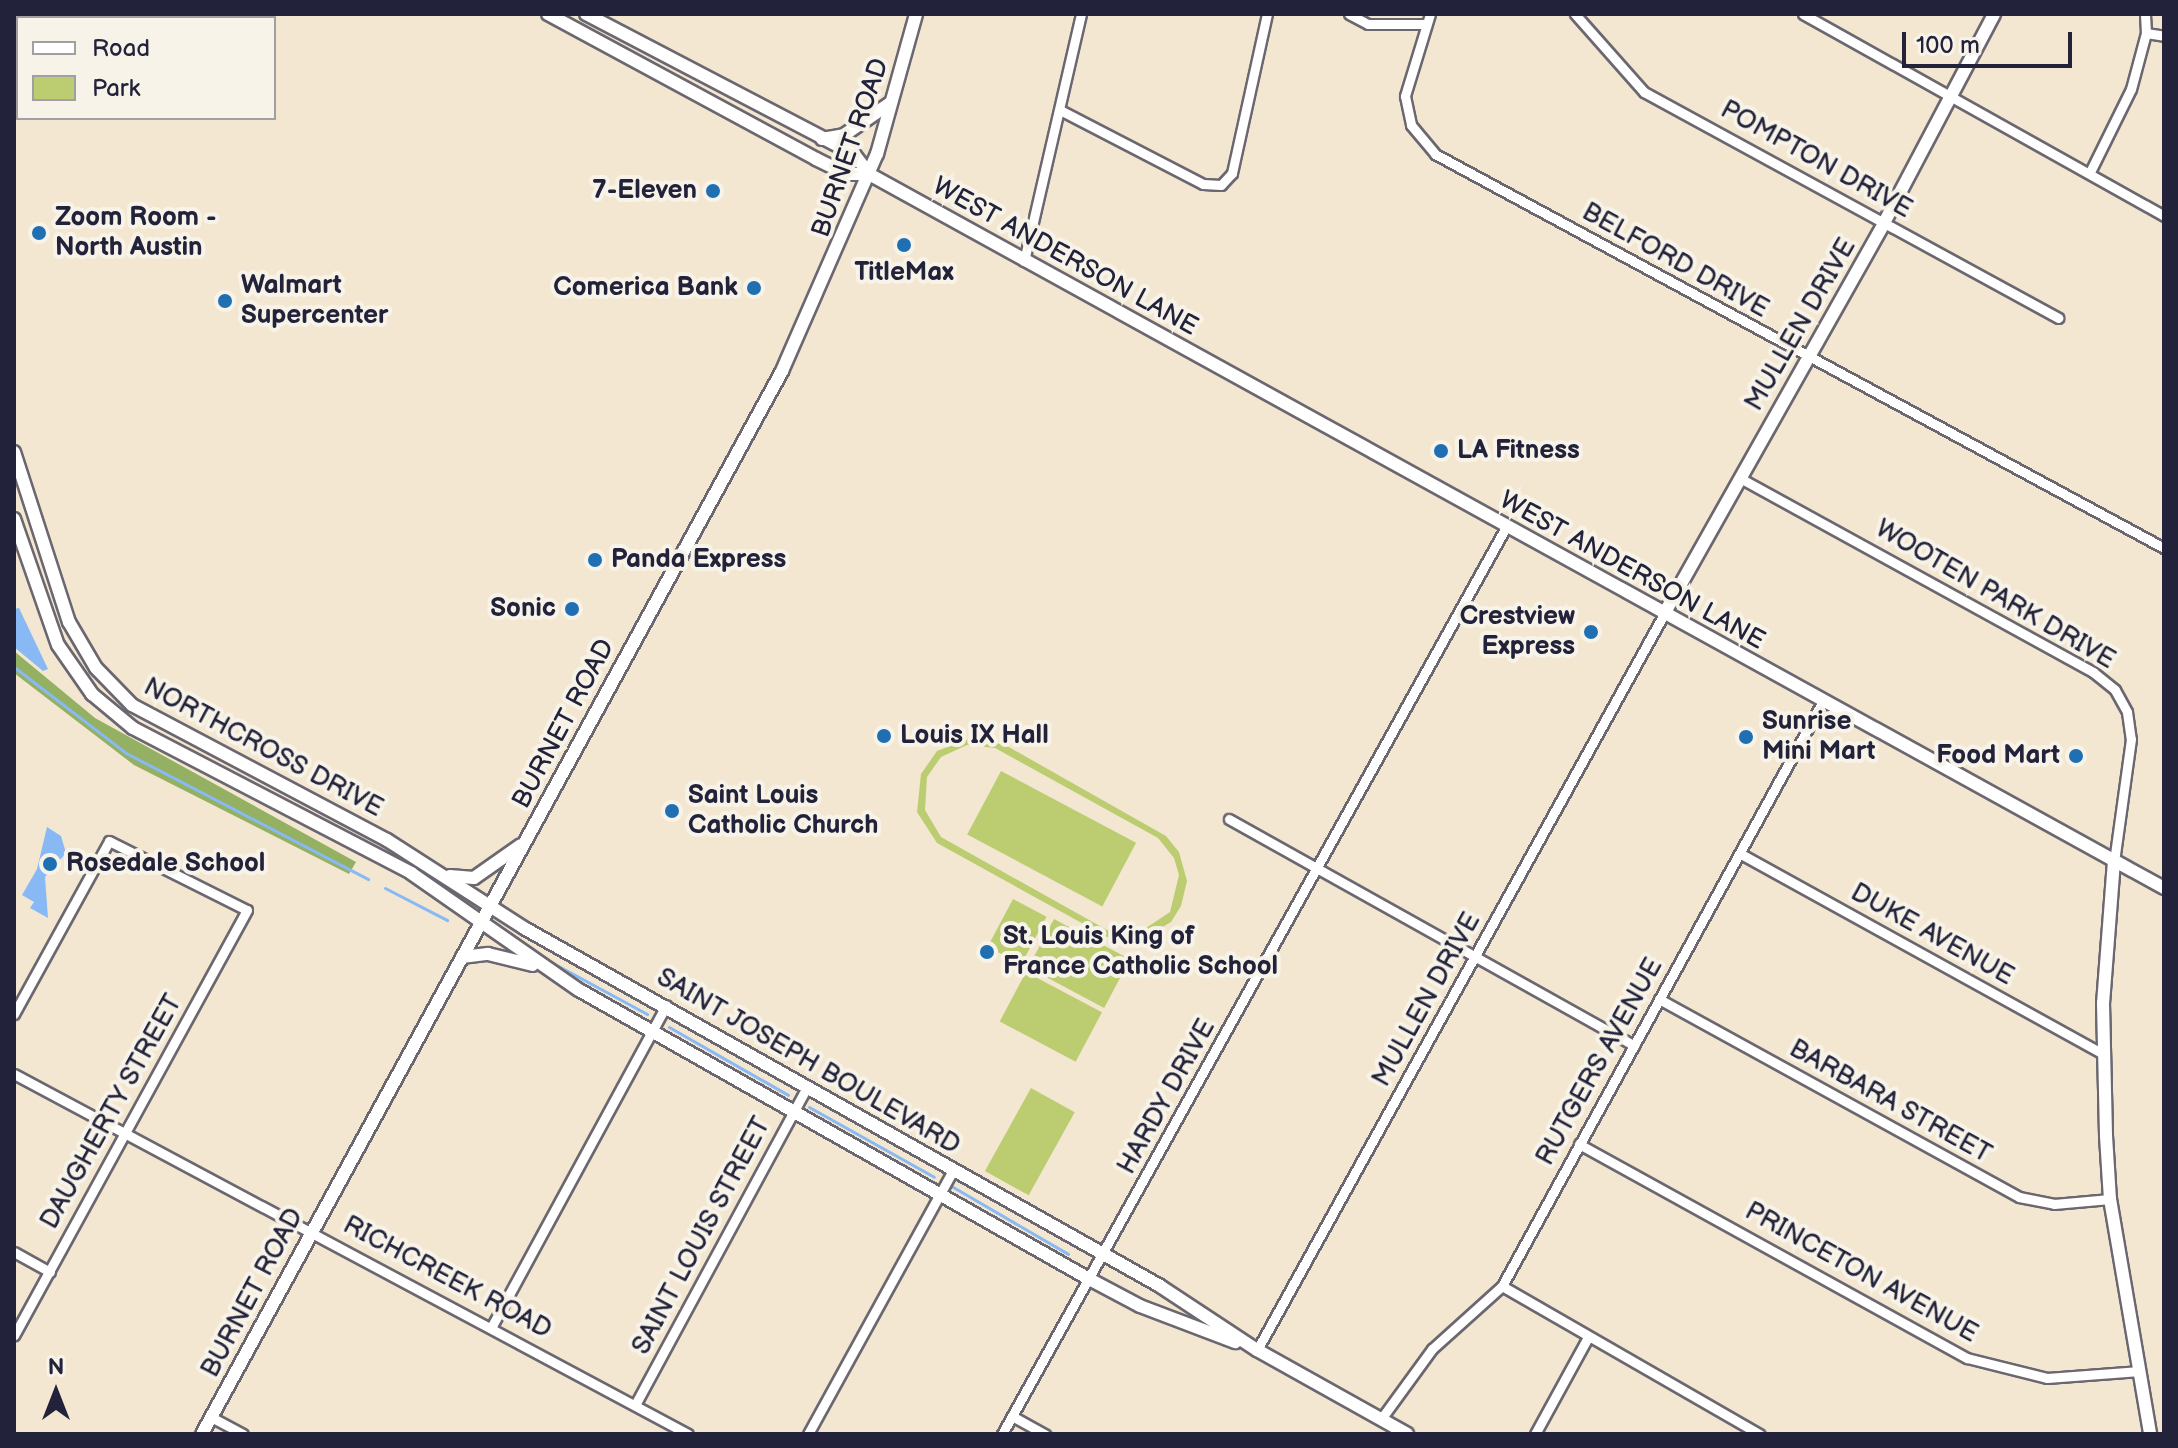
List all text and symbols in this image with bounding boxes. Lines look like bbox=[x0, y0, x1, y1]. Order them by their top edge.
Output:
legend bbox=[16, 16, 276, 120]
scale bar bbox=[1906, 16, 2076, 66]
text: 100 m bbox=[1916, 31, 1980, 60]
text: Road bbox=[92, 34, 150, 63]
street label: BURNET ROAD bbox=[806, 55, 896, 241]
text: Park bbox=[92, 74, 140, 103]
street label: POMPTON DRIVE bbox=[1715, 94, 1917, 226]
street label: WEST ANDERSON LANE bbox=[927, 171, 1203, 343]
place label: 7-Eleven bbox=[592, 175, 697, 207]
marker: 7-Eleven bbox=[704, 182, 722, 200]
street label: BELFORD DRIVE bbox=[1576, 197, 1774, 325]
place label: Zoom Room - North Austin bbox=[55, 202, 217, 264]
marker: Zoom Room - North Austin bbox=[30, 224, 48, 242]
street label: MULLEN DRIVE bbox=[1739, 233, 1863, 417]
marker: TitleMax bbox=[895, 236, 913, 254]
place label: TitleMax bbox=[854, 257, 954, 289]
place label: Walmart Supercenter bbox=[241, 270, 388, 332]
place label: Comerica Bank bbox=[553, 272, 738, 304]
marker: Comerica Bank bbox=[745, 279, 763, 297]
marker: Walmart Supercenter bbox=[216, 292, 234, 310]
place label: LA Fitness bbox=[1457, 435, 1580, 467]
marker: LA Fitness bbox=[1432, 442, 1450, 460]
street label: WEST ANDERSON LANE bbox=[1494, 485, 1770, 657]
street label: WOOTEN PARK DRIVE bbox=[1870, 514, 2120, 676]
place label: Panda Express bbox=[611, 544, 786, 576]
marker: Panda Express bbox=[586, 551, 604, 569]
place label: Sonic bbox=[490, 593, 556, 625]
marker: Sonic bbox=[563, 600, 581, 618]
place label: Crestview Express bbox=[1460, 601, 1575, 662]
marker: Crestview Express bbox=[1582, 623, 1600, 641]
street label: BURNET ROAD bbox=[506, 634, 622, 814]
street label: NORTHCROSS DRIVE bbox=[138, 672, 388, 824]
place label: Sunrise Mini Mart bbox=[1762, 706, 1875, 768]
place label: Louis IX Hall bbox=[900, 720, 1049, 752]
marker: Louis IX Hall bbox=[875, 727, 893, 745]
marker: Sunrise Mini Mart bbox=[1737, 728, 1755, 746]
place label: Food Mart bbox=[1936, 740, 2060, 772]
marker: Food Mart bbox=[2067, 747, 2085, 765]
place label: Saint Louis Catholic Church bbox=[688, 780, 879, 842]
marker: Saint Louis Catholic Church bbox=[663, 802, 681, 820]
place label: Rosedale School bbox=[66, 848, 265, 880]
marker: Rosedale School bbox=[41, 855, 59, 873]
street label: DUKE AVENUE bbox=[1845, 877, 2019, 993]
street label: MULLEN DRIVE bbox=[1366, 908, 1488, 1092]
place label: St. Louis King of France Catholic School bbox=[1003, 921, 1278, 982]
marker: St. Louis King of France Catholic School bbox=[978, 943, 996, 961]
street label: RUTGERS AVENUE bbox=[1530, 953, 1670, 1171]
street label: SAINT JOSEPH BOULEVARD bbox=[650, 962, 966, 1162]
street label: DAUGHERTY STREET bbox=[34, 989, 190, 1235]
street label: HARDY DRIVE bbox=[1112, 1014, 1222, 1180]
street label: BARBARA STREET bbox=[1783, 1033, 1997, 1171]
street label: SAINT LOUIS STREET bbox=[626, 1112, 778, 1360]
street label: PRINCETON AVENUE bbox=[1739, 1196, 1983, 1350]
street label: BURNET ROAD bbox=[195, 1203, 311, 1383]
street label: RICHCREEK ROAD bbox=[338, 1210, 556, 1346]
north arrow bbox=[16, 1352, 96, 1432]
text: N bbox=[48, 1354, 64, 1381]

